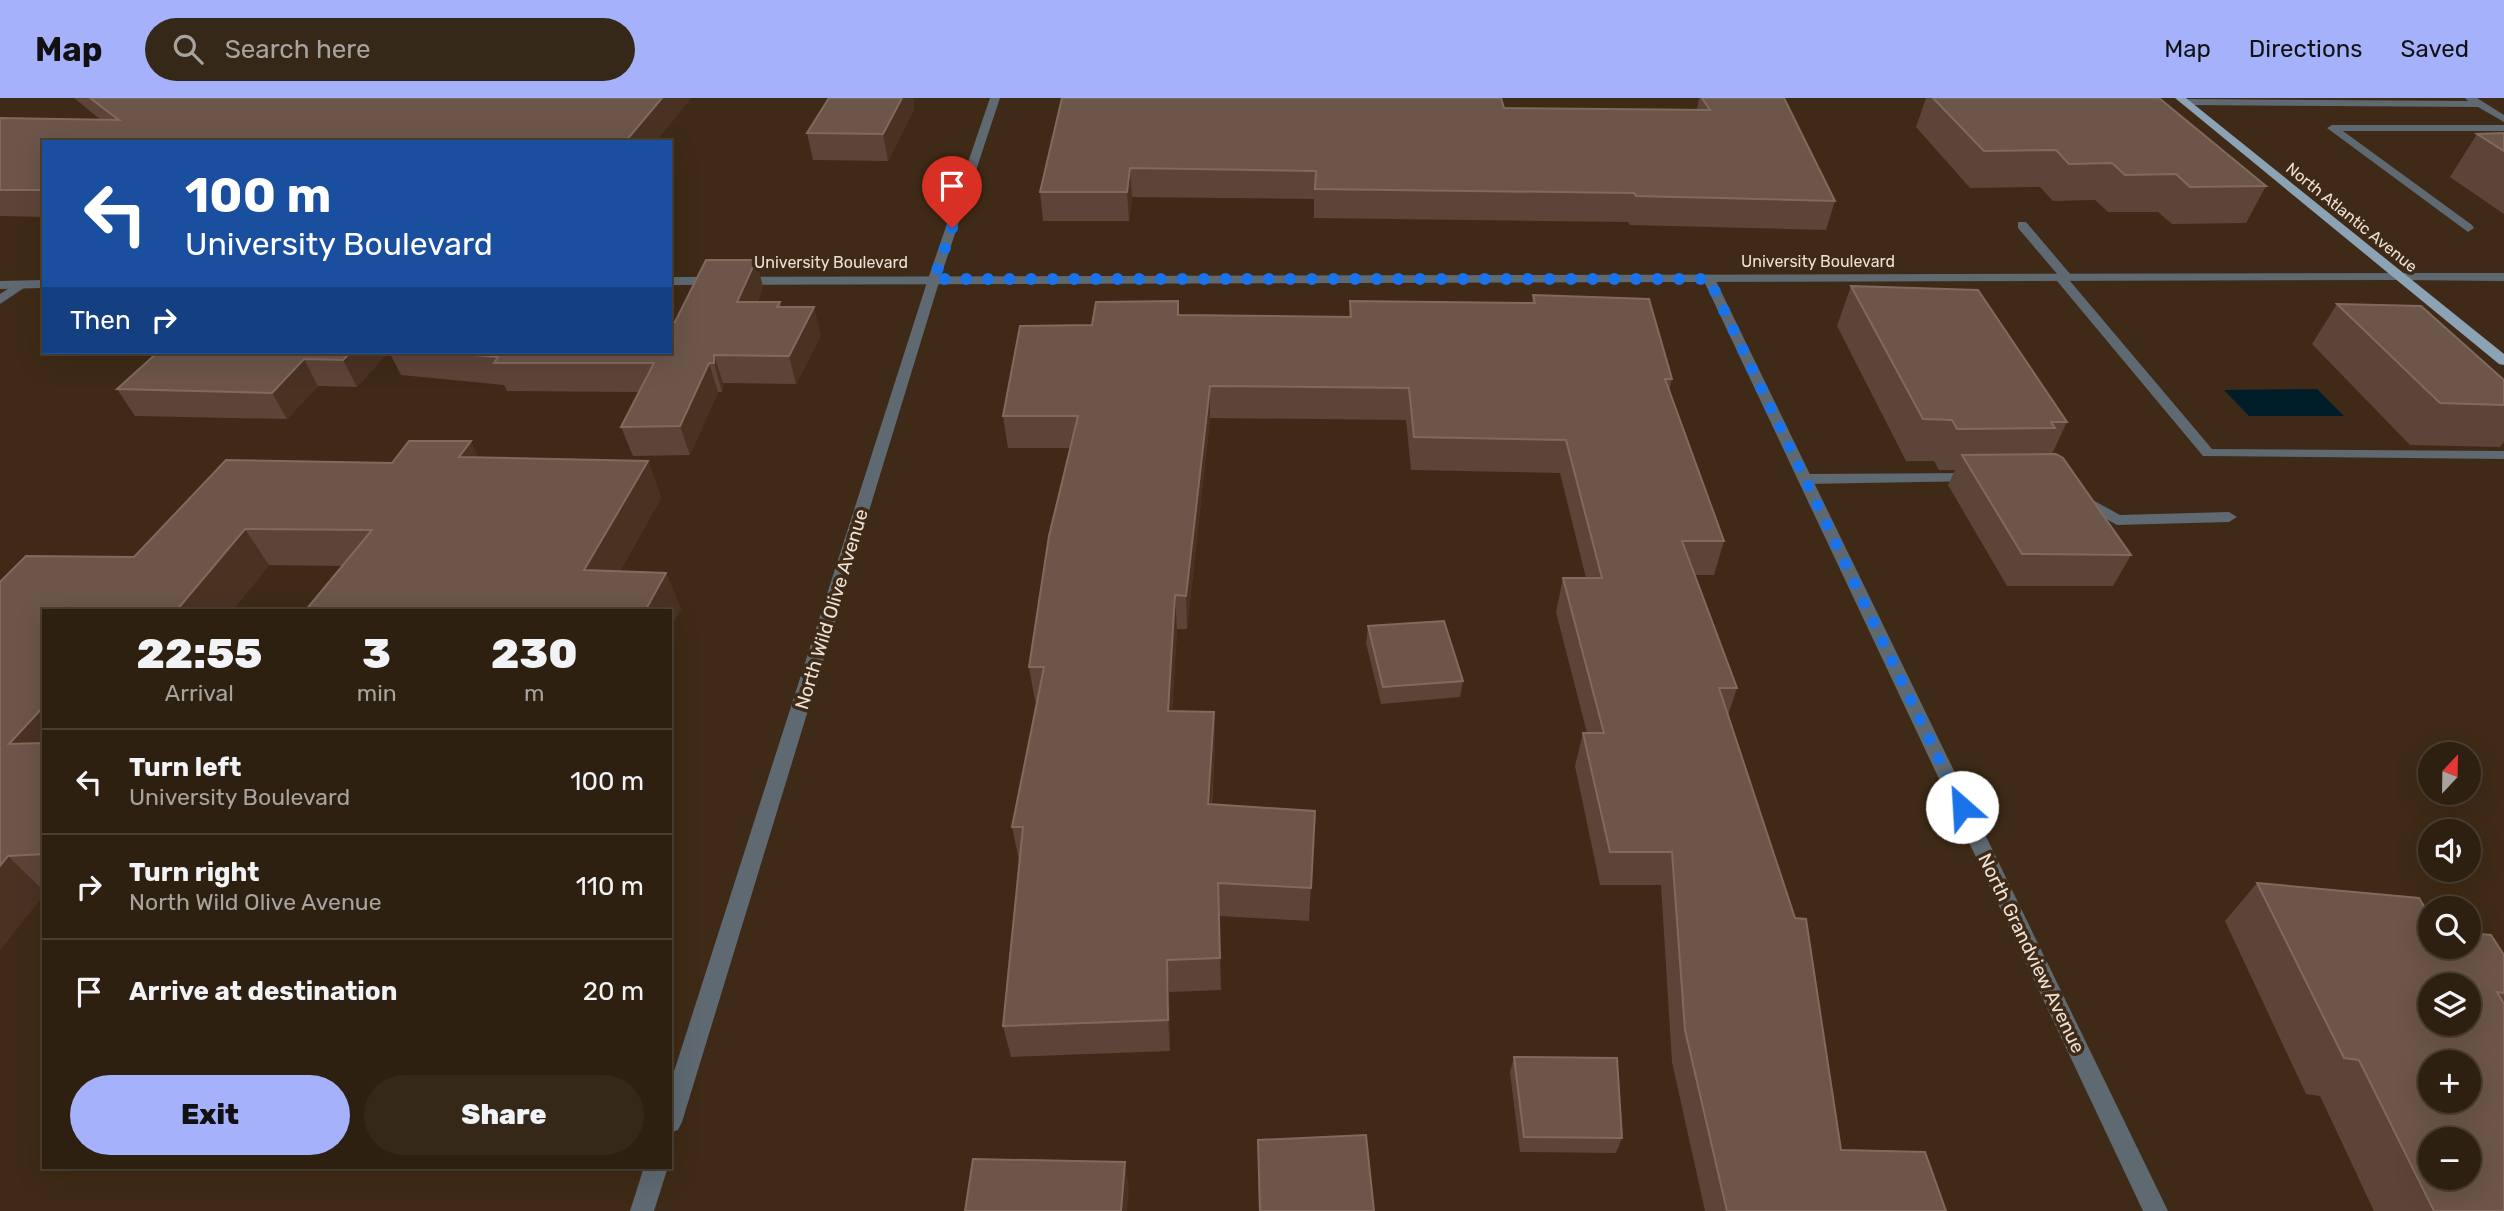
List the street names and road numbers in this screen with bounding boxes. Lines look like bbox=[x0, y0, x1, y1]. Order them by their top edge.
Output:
street label: North Atlantic Avenue bbox=[2282, 159, 2421, 276]
street label: University Boulevard bbox=[1741, 252, 1895, 271]
street label: University Boulevard bbox=[754, 253, 908, 272]
street label: North Wild Olive Avenue bbox=[790, 506, 873, 712]
street label: North Grandview Avenue bbox=[1973, 850, 2090, 1057]

